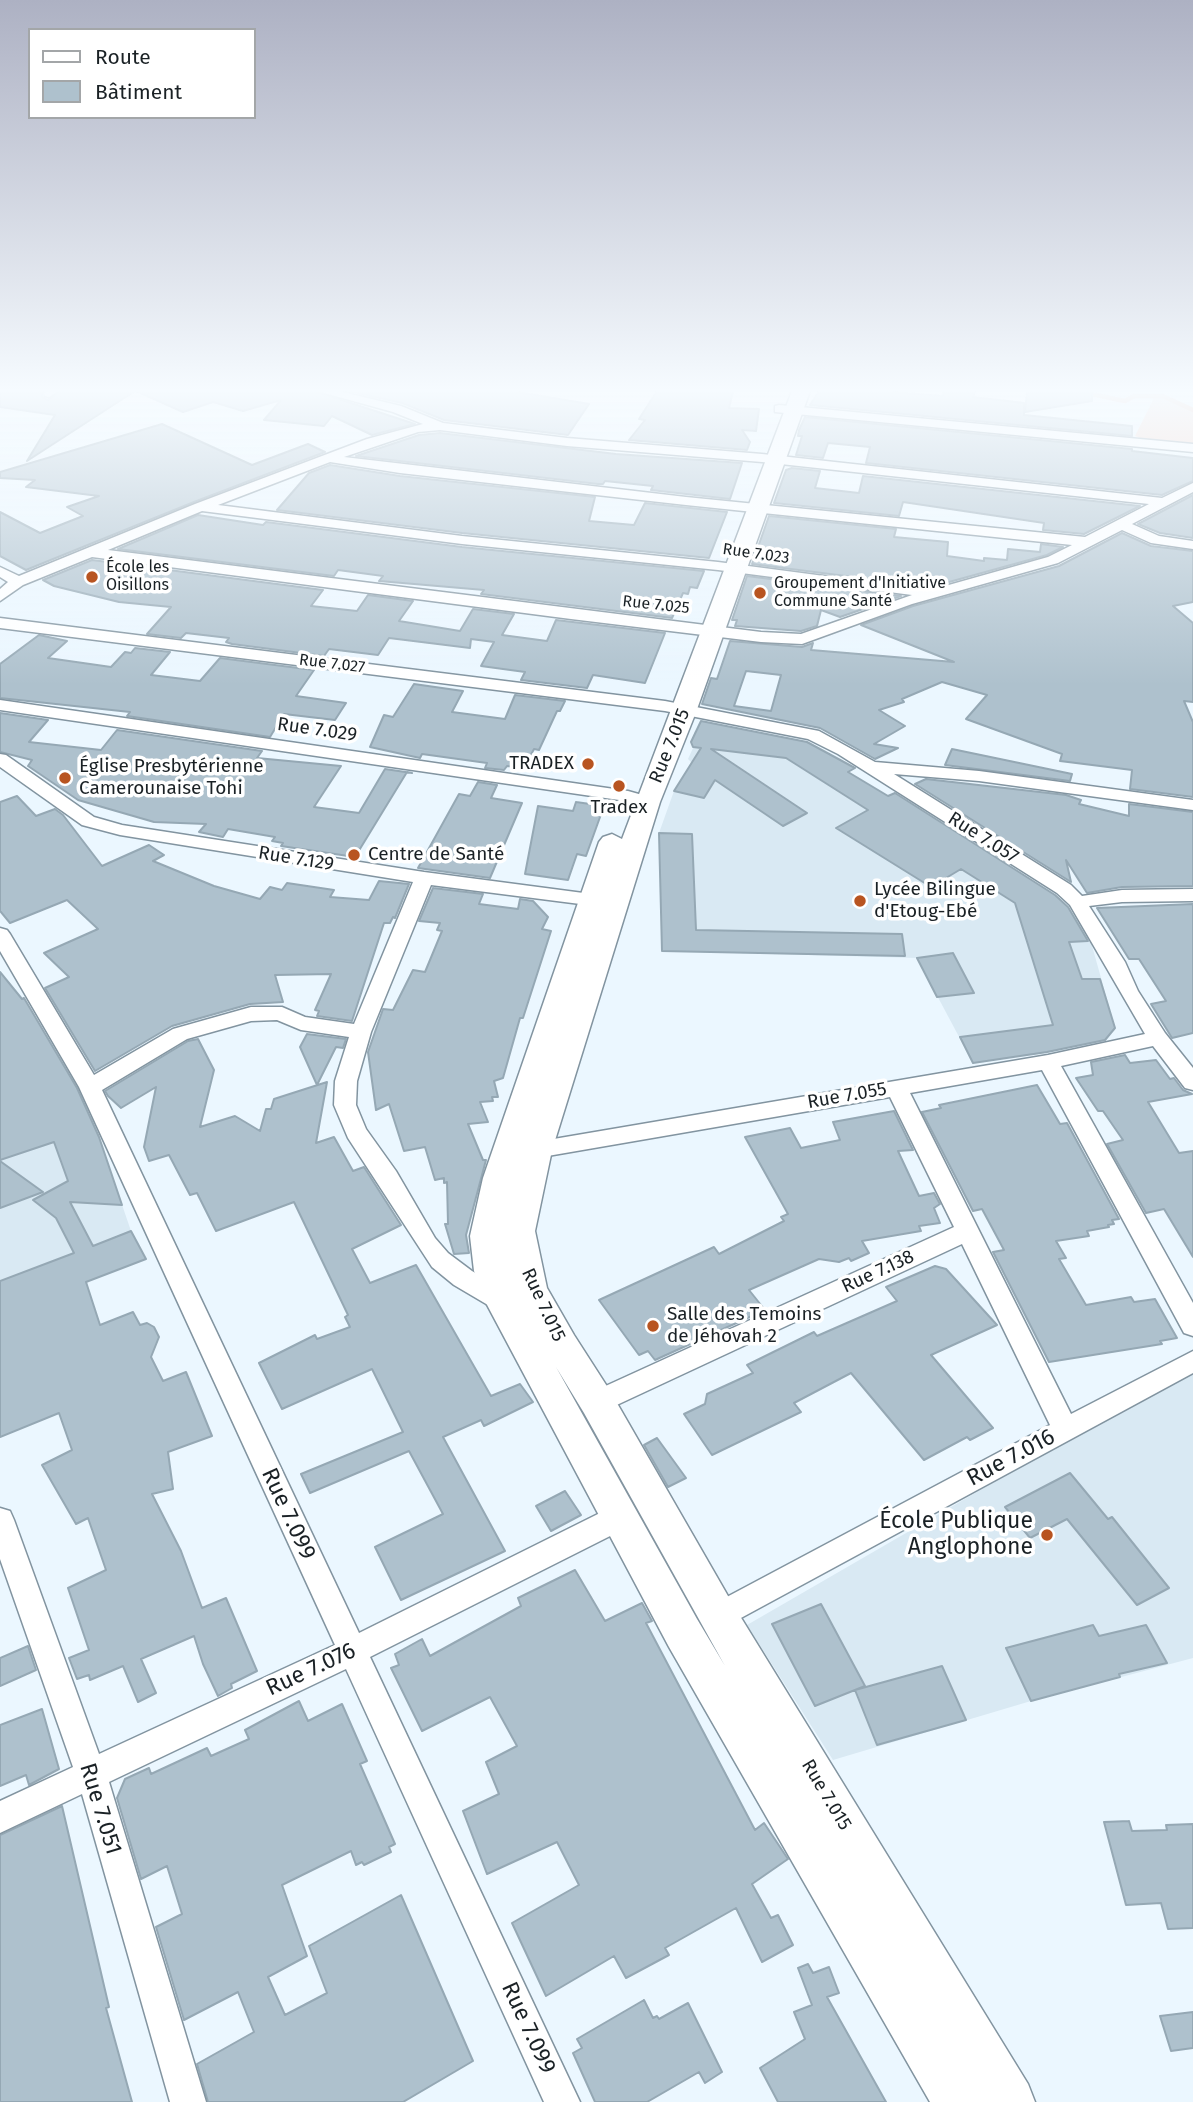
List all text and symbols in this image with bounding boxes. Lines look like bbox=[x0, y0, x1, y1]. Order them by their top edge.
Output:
legend bbox=[28, 28, 256, 119]
text: Route bbox=[95, 44, 151, 70]
text: Bâtiment bbox=[95, 79, 182, 105]
street label: Rue 7.023 bbox=[721, 540, 791, 568]
place label: École les Oisillons bbox=[106, 558, 169, 596]
marker: École les Oisillons bbox=[84, 569, 100, 585]
place label: Groupement d'Initiative Commune Santé bbox=[774, 574, 946, 612]
marker: Groupement d'Initiative Commune Santé bbox=[752, 585, 768, 601]
street label: Rue 7.025 bbox=[621, 592, 691, 618]
street label: Rue 7.027 bbox=[298, 650, 366, 678]
street label: Rue 7.015 bbox=[645, 705, 695, 787]
street label: Rue 7.029 bbox=[276, 713, 358, 747]
place label: TRADEX bbox=[509, 753, 574, 775]
place label: Église Presbytérienne Camerounaise Tohi bbox=[79, 756, 264, 800]
marker: TRADEX bbox=[580, 756, 596, 772]
marker: Église Presbytérienne Camerounaise Tohi bbox=[57, 770, 73, 786]
marker: Tradex bbox=[611, 778, 627, 794]
place label: Tradex bbox=[590, 797, 648, 819]
street label: Rue 7.057 bbox=[944, 807, 1022, 869]
street label: Rue 7.129 bbox=[256, 842, 336, 876]
place label: Centre de Santé bbox=[368, 844, 504, 866]
marker: Centre de Santé bbox=[346, 847, 362, 863]
place label: Lycée Bilingue d'Etoug-Ebé bbox=[874, 879, 996, 923]
marker: Lycée Bilingue d'Etoug-Ebé bbox=[852, 893, 868, 909]
street label: Rue 7.055 bbox=[806, 1078, 888, 1114]
street label: Rue 7.138 bbox=[838, 1245, 918, 1299]
street label: Rue 7.015 bbox=[516, 1265, 570, 1345]
place label: Salle des Temoins de Jéhovah 2 bbox=[667, 1304, 821, 1348]
marker: Salle des Temoins de Jéhovah 2 bbox=[645, 1318, 661, 1334]
street label: Rue 7.016 bbox=[962, 1423, 1060, 1493]
street label: Rue 7.099 bbox=[255, 1464, 321, 1564]
place label: École Publique Anglophone bbox=[879, 1508, 1033, 1562]
marker: École Publique Anglophone bbox=[1039, 1527, 1055, 1543]
street label: Rue 7.076 bbox=[262, 1637, 360, 1703]
street label: Rue 7.015 bbox=[796, 1755, 856, 1835]
street label: Rue 7.051 bbox=[73, 1760, 127, 1858]
street label: Rue 7.099 bbox=[495, 1978, 561, 2078]

